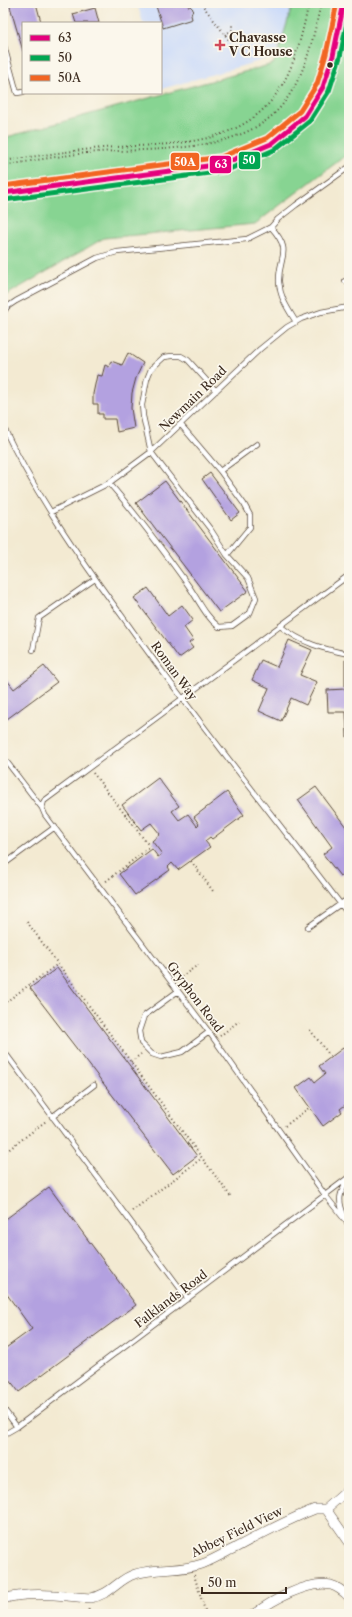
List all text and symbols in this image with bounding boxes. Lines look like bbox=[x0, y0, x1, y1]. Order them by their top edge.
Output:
legend bbox=[22, 22, 162, 94]
text: 63 bbox=[58, 30, 72, 45]
place label: Chavasse V C House bbox=[228, 30, 293, 59]
marker: Chavasse V C House bbox=[214, 39, 226, 51]
text: 50 bbox=[58, 50, 72, 65]
unlabelled marker bbox=[325, 60, 335, 70]
text: 50A bbox=[58, 70, 82, 85]
line badge: 50 bbox=[238, 151, 261, 170]
line badge: 50A bbox=[170, 152, 200, 171]
text: 50 bbox=[242, 153, 256, 167]
text: 50A bbox=[174, 155, 196, 169]
line badge: 63 bbox=[209, 155, 232, 174]
text: 63 bbox=[215, 157, 227, 171]
street label: Newmain Road bbox=[156, 362, 230, 434]
street label: Roman Way bbox=[148, 639, 201, 703]
street label: Gryphon Road bbox=[164, 959, 227, 1035]
street label: Falklands Road bbox=[131, 1266, 211, 1331]
street label: Abbey Field View bbox=[188, 1502, 286, 1561]
scale bar bbox=[202, 1569, 286, 1595]
text: 50 m bbox=[208, 1575, 237, 1590]

